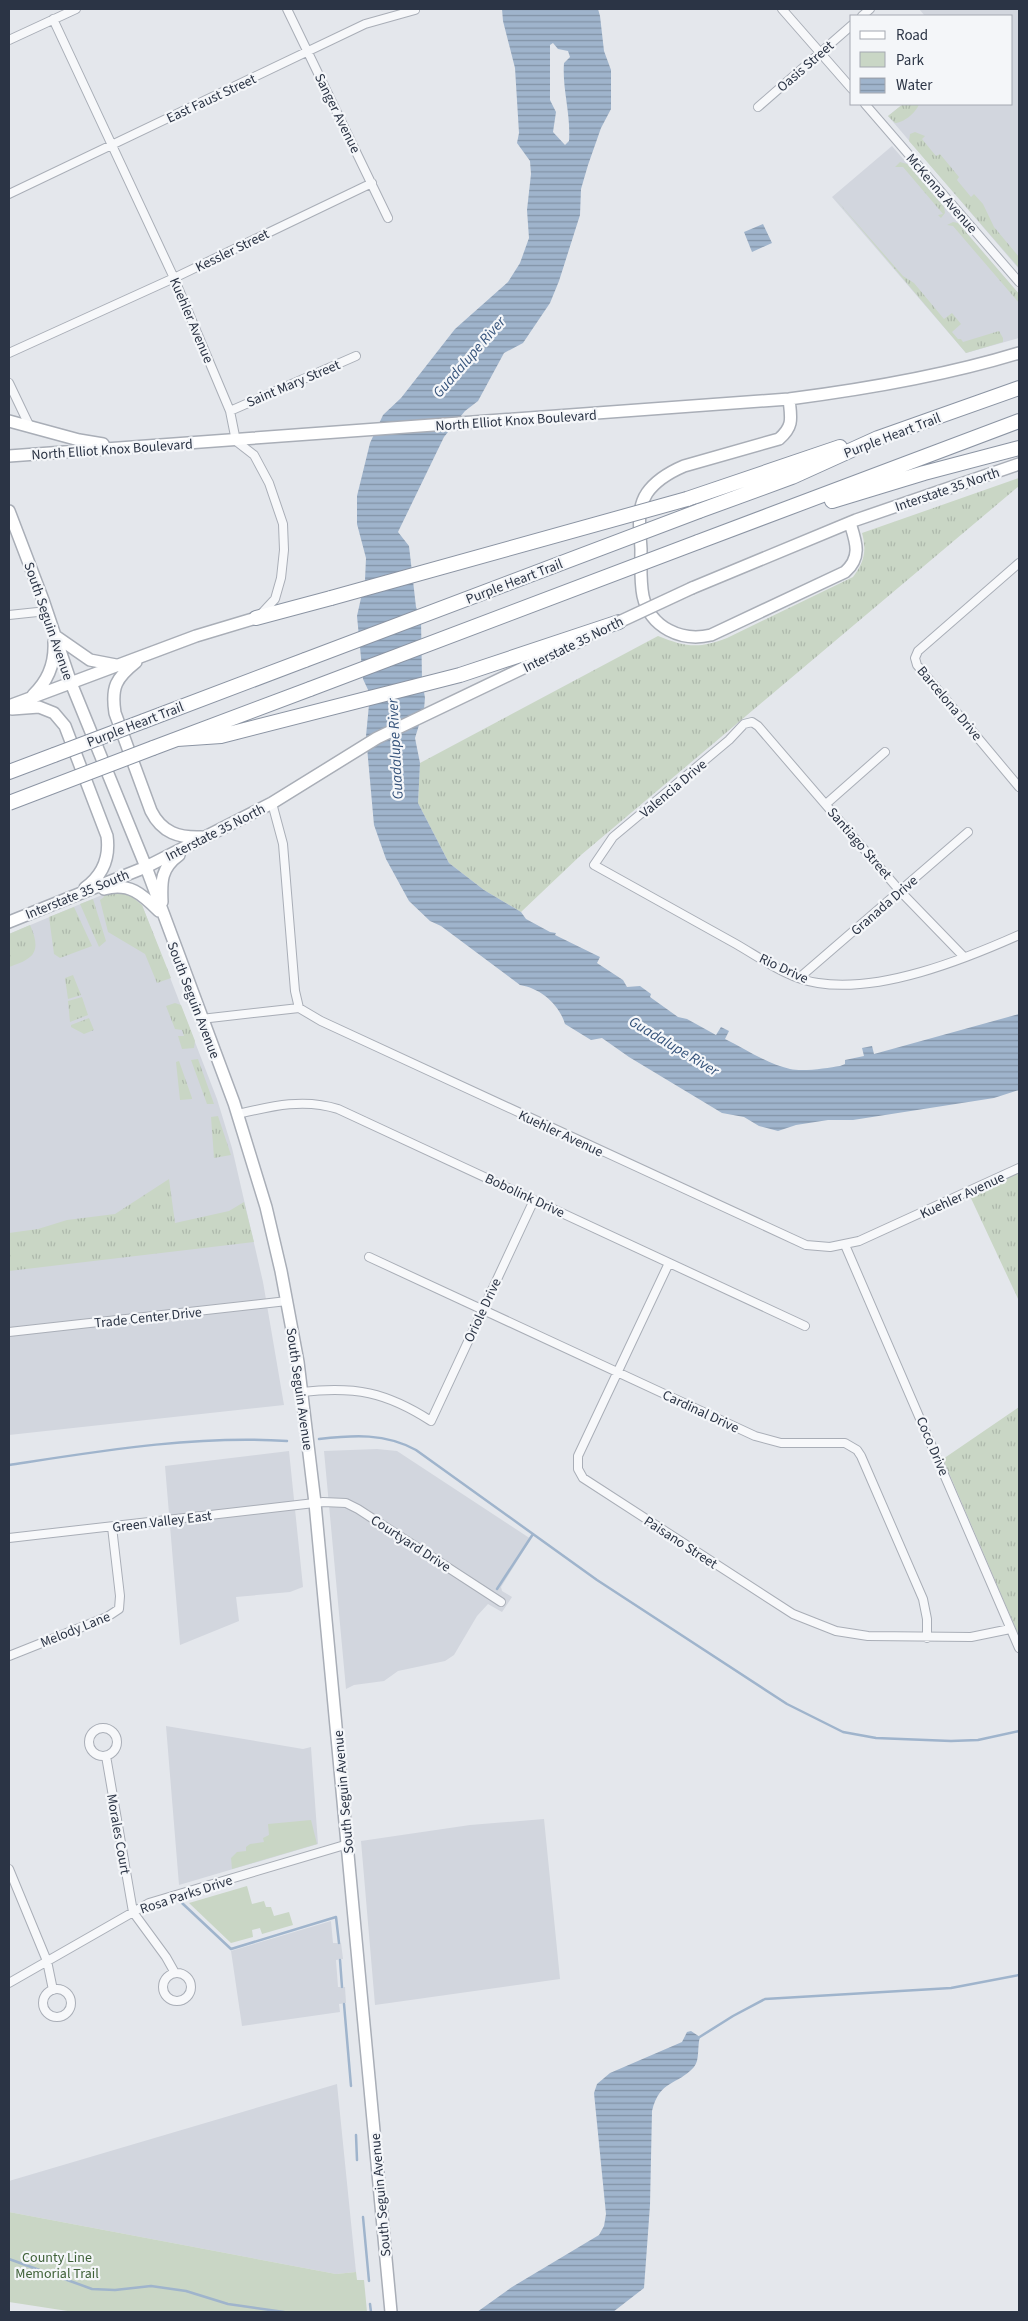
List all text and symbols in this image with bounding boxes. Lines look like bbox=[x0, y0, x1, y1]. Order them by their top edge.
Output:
legend bbox=[850, 15, 1013, 105]
text: Road bbox=[896, 25, 928, 46]
street label: Oasis Street bbox=[773, 36, 839, 97]
text: Park bbox=[896, 50, 925, 71]
street label: East Faust Street bbox=[163, 69, 260, 128]
street label: Sanger Avenue bbox=[309, 70, 365, 157]
text: Water bbox=[896, 75, 933, 96]
street label: McKenna Avenue bbox=[901, 149, 982, 238]
street label: Kessler Street bbox=[192, 224, 273, 277]
street label: Kuehler Avenue bbox=[164, 274, 218, 366]
water label: Guadalupe River bbox=[428, 312, 511, 402]
street label: Saint Mary Street bbox=[243, 355, 344, 413]
street label: North Elliot Knox Boulevard bbox=[435, 405, 597, 437]
street label: Purple Heart Trail bbox=[841, 408, 944, 464]
street label: North Elliot Knox Boulevard bbox=[31, 434, 193, 466]
street label: Interstate 35 North bbox=[892, 463, 1002, 517]
street label: Purple Heart Trail bbox=[463, 554, 566, 610]
street label: South Seguin Avenue bbox=[18, 560, 78, 683]
street label: Interstate 35 North bbox=[520, 612, 627, 678]
street label: Barcelona Drive bbox=[912, 662, 987, 745]
street label: Purple Heart Trail bbox=[84, 697, 187, 753]
water label: Guadalupe River bbox=[382, 697, 409, 800]
street label: Valencia Drive bbox=[636, 755, 712, 823]
street label: Interstate 35 North bbox=[162, 799, 269, 867]
street label: Santiago Street bbox=[822, 803, 896, 884]
street label: Interstate 35 South bbox=[22, 865, 132, 925]
street label: Granada Drive bbox=[847, 871, 923, 940]
street label: South Seguin Avenue bbox=[162, 939, 225, 1062]
street label: Rio Drive bbox=[756, 949, 811, 989]
water label: Guadalupe River bbox=[625, 1011, 723, 1082]
street label: Kuehler Avenue bbox=[515, 1106, 606, 1162]
street label: Kuehler Avenue bbox=[917, 1168, 1008, 1224]
street label: Bobolink Drive bbox=[481, 1169, 568, 1223]
street label: Oriole Drive bbox=[459, 1275, 507, 1346]
street label: Trade Center Drive bbox=[93, 1302, 203, 1334]
street label: South Seguin Avenue bbox=[280, 1326, 318, 1452]
street label: Cardinal Drive bbox=[659, 1385, 742, 1438]
street label: Coco Drive bbox=[911, 1414, 953, 1479]
street label: Green Valley East bbox=[111, 1506, 213, 1538]
street label: Courtyard Drive bbox=[367, 1510, 454, 1577]
street label: Paisano Street bbox=[640, 1512, 721, 1574]
street label: Melody Lane bbox=[37, 1607, 113, 1653]
street label: South Seguin Avenue bbox=[329, 1729, 359, 1854]
street label: Morales Court bbox=[101, 1792, 135, 1876]
street label: Rosa Parks Drive bbox=[137, 1871, 235, 1919]
street label: South Seguin Avenue bbox=[366, 2132, 396, 2257]
park label: County Line Memorial Trail bbox=[15, 2248, 99, 2284]

